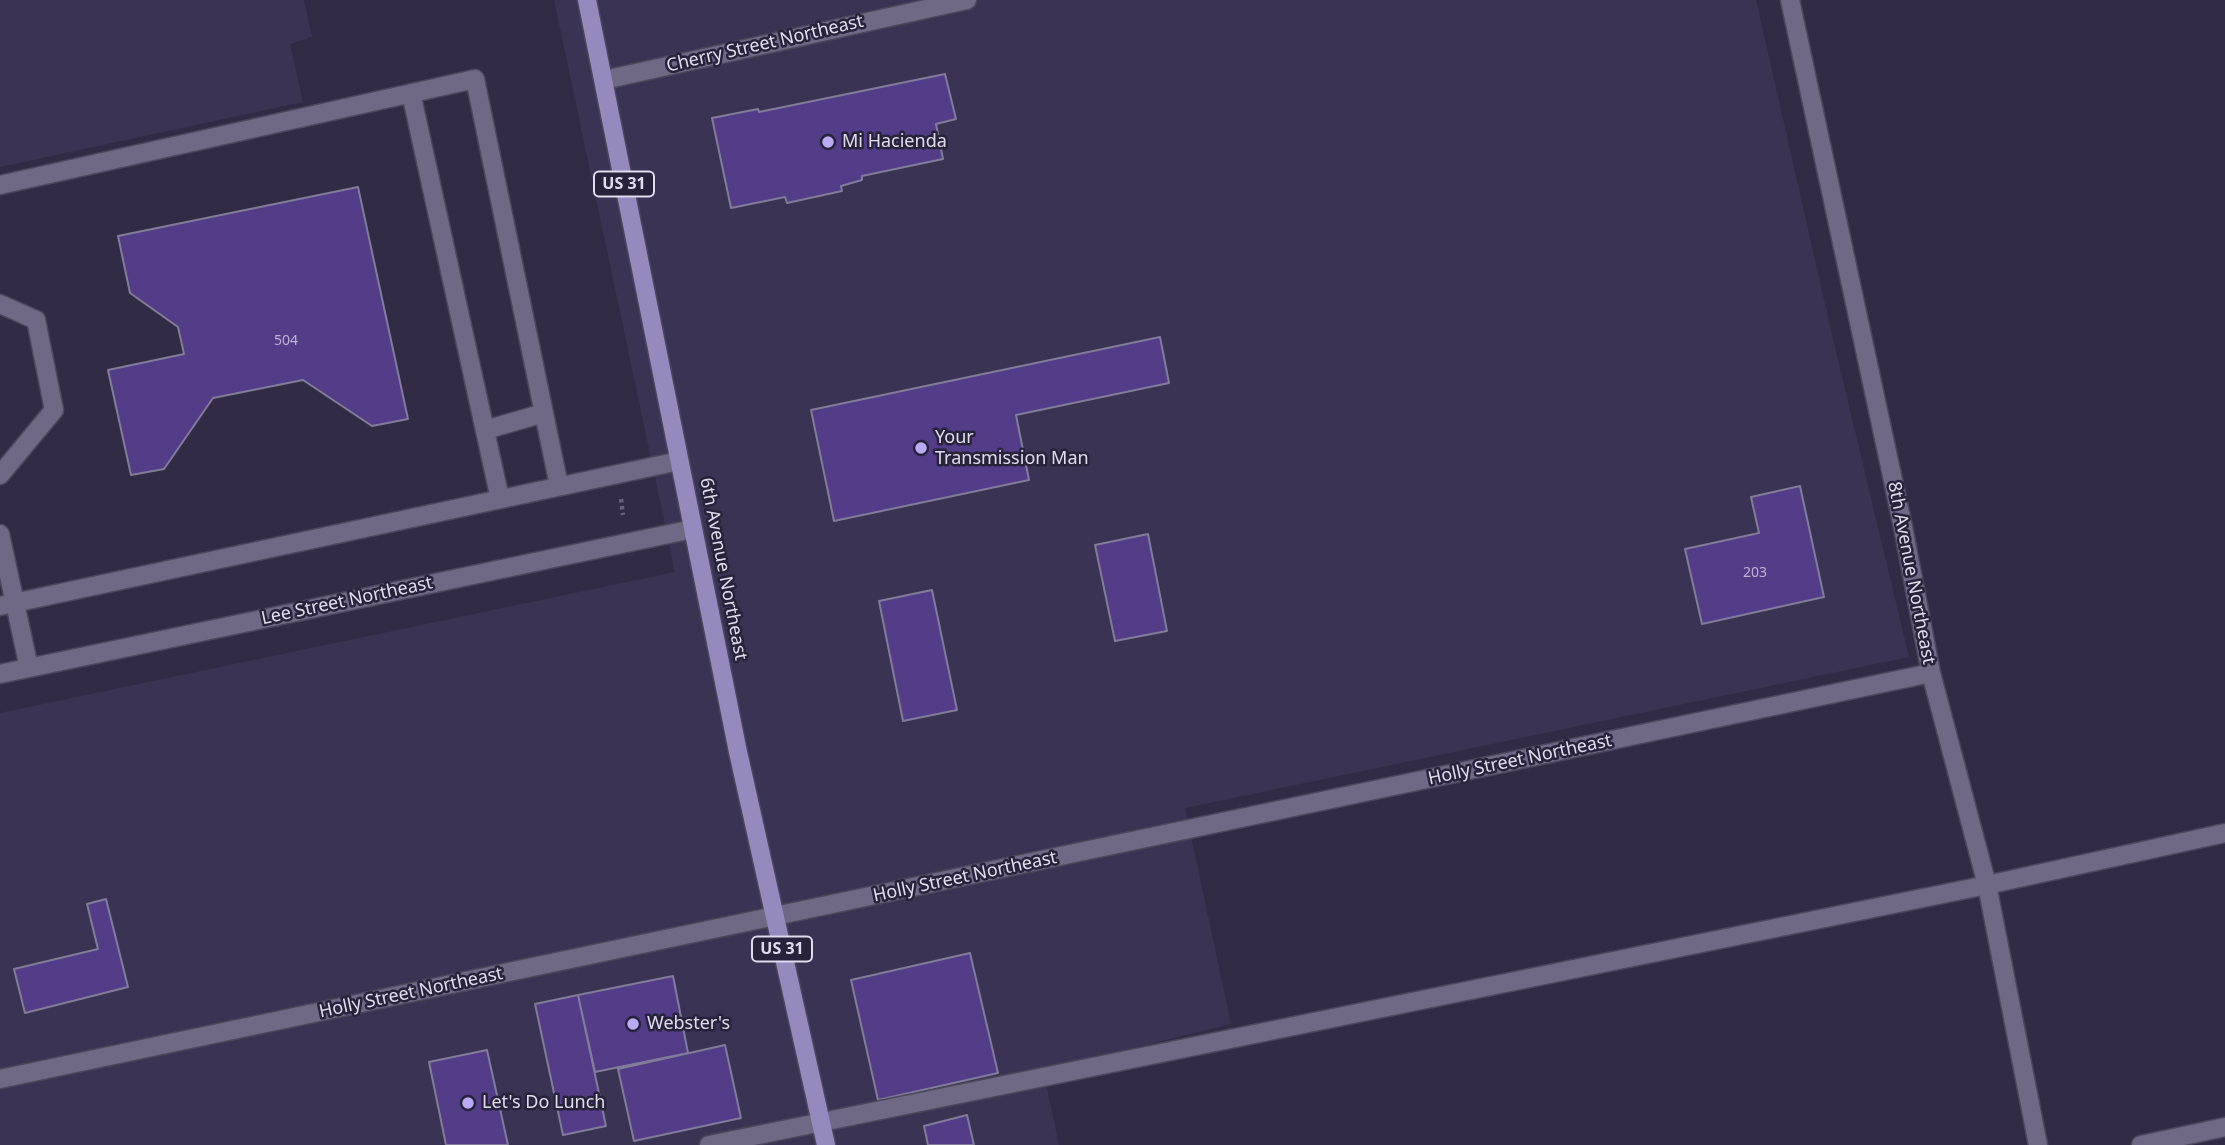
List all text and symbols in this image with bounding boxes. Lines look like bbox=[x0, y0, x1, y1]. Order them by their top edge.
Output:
street label: Cherry Street Northeast bbox=[664, 11, 866, 77]
place label: Mi Hacienda bbox=[842, 131, 947, 153]
marker: Mi Hacienda bbox=[820, 134, 836, 150]
road number: US 31 bbox=[594, 172, 654, 196]
house number: 504 bbox=[274, 333, 298, 349]
place label: Your Transmission Man bbox=[935, 427, 1089, 470]
marker: Your Transmission Man bbox=[913, 440, 929, 456]
street label: 6th Avenue Northeast bbox=[695, 476, 751, 662]
street label: 8th Avenue Northeast bbox=[1883, 480, 1939, 666]
house number: 203 bbox=[1743, 565, 1767, 581]
street label: Lee Street Northeast bbox=[259, 572, 435, 630]
street label: Holly Street Northeast bbox=[1426, 730, 1614, 790]
street label: Holly Street Northeast bbox=[871, 847, 1059, 907]
road number: US 31 bbox=[752, 937, 812, 962]
street label: Holly Street Northeast bbox=[317, 963, 505, 1023]
place label: Webster's bbox=[647, 1013, 730, 1035]
marker: Webster's bbox=[625, 1016, 641, 1032]
place label: Let's Do Lunch bbox=[482, 1092, 605, 1114]
marker: Let's Do Lunch bbox=[460, 1095, 476, 1111]

